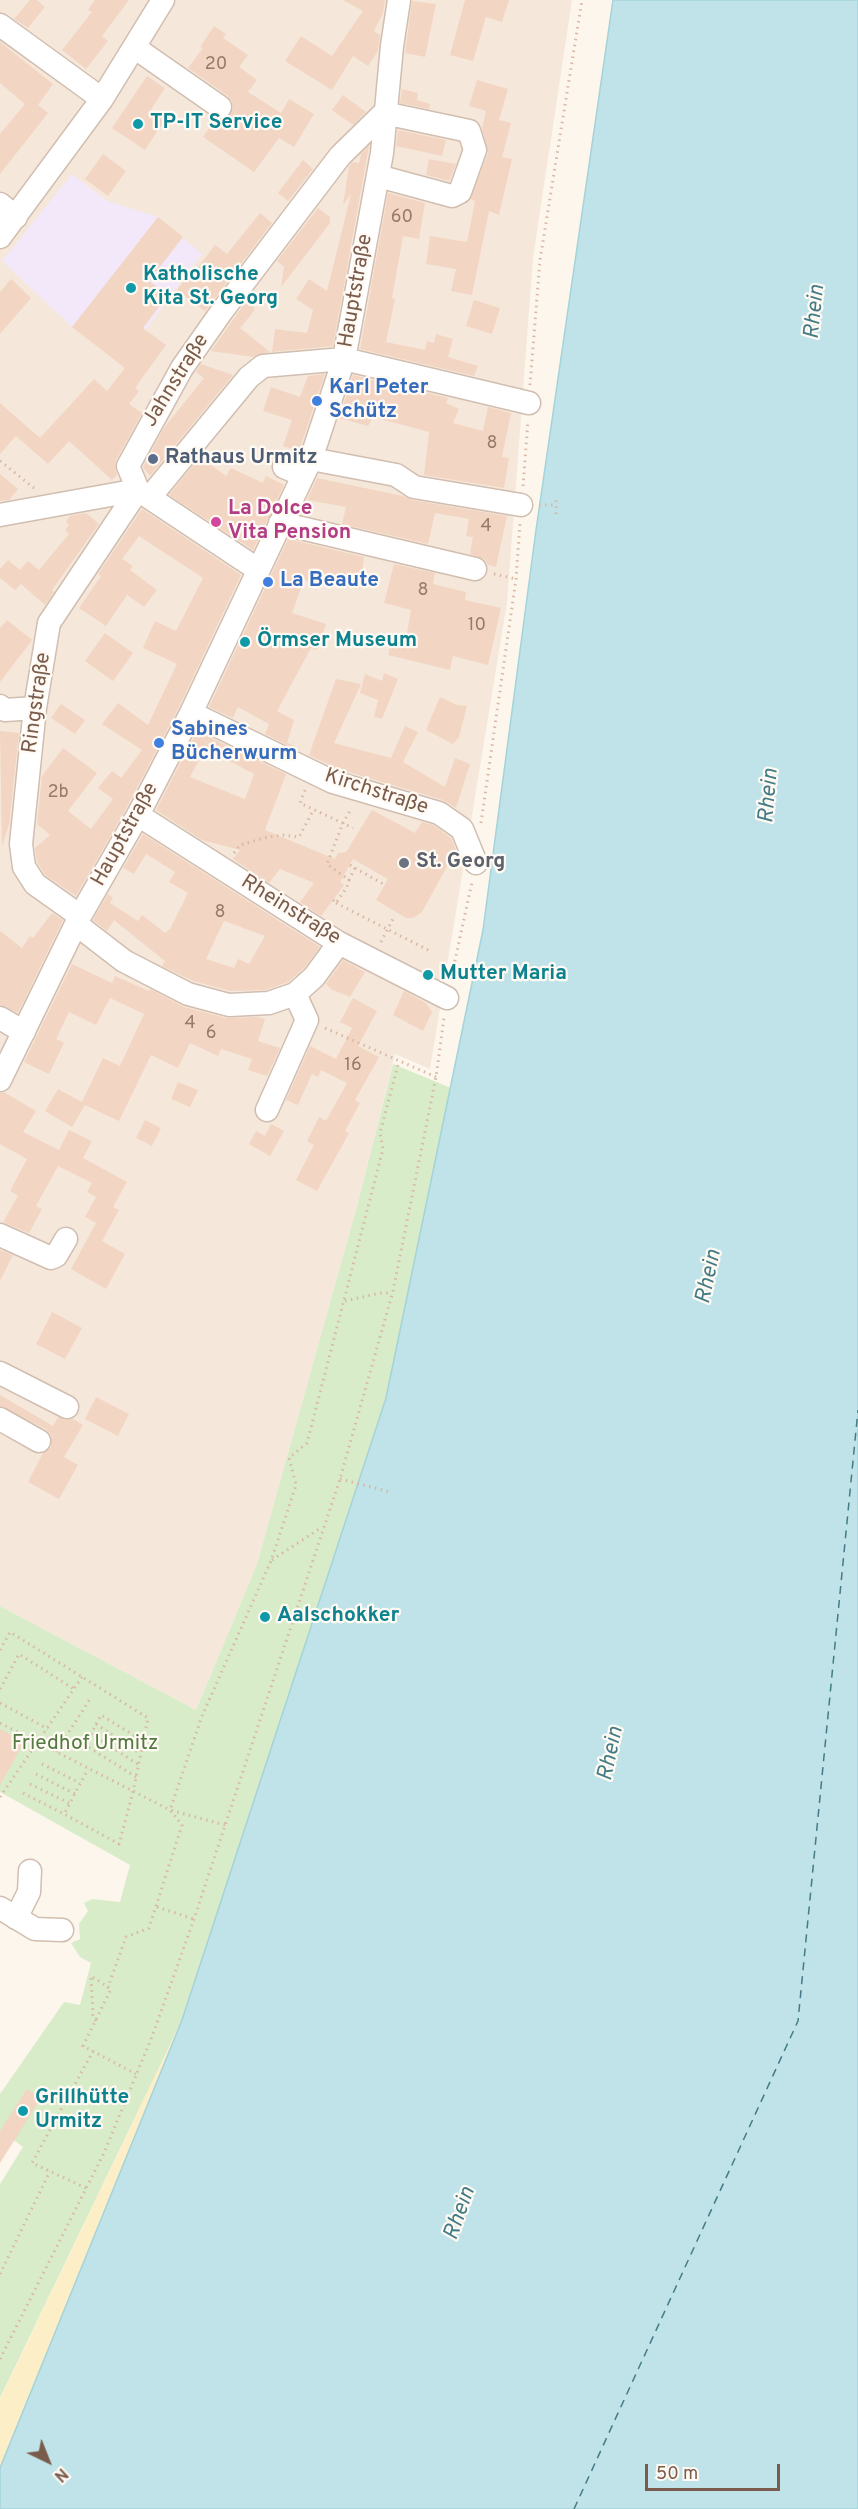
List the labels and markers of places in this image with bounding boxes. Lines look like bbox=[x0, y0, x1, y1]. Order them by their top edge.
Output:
place label: TP-IT Service bbox=[150, 111, 283, 137]
marker: TP-IT Service bbox=[131, 117, 145, 131]
place label: Katholische Kita St. Georg bbox=[143, 263, 278, 313]
marker: Katholische Kita St. Georg bbox=[124, 281, 138, 295]
place label: Karl Peter Schütz bbox=[329, 376, 429, 426]
marker: Karl Peter Schütz bbox=[310, 394, 324, 408]
place label: Rathaus Urmitz bbox=[165, 446, 318, 472]
marker: Rathaus Urmitz bbox=[146, 452, 160, 466]
place label: La Dolce Vita Pension bbox=[228, 497, 351, 547]
marker: La Dolce Vita Pension bbox=[209, 515, 223, 529]
place label: La Beaute bbox=[280, 569, 379, 595]
marker: La Beaute bbox=[261, 575, 275, 589]
place label: Örmser Museum bbox=[257, 629, 417, 655]
marker: Örmser Museum bbox=[238, 635, 252, 649]
place label: Sabines Bücherwurm bbox=[171, 718, 297, 768]
marker: Sabines Bücherwurm bbox=[152, 736, 166, 750]
place label: St. Georg bbox=[416, 850, 505, 876]
marker: St. Georg bbox=[397, 856, 411, 870]
place label: Mutter Maria bbox=[440, 962, 567, 988]
marker: Mutter Maria bbox=[421, 968, 435, 982]
place label: Aalschokker bbox=[277, 1604, 399, 1630]
marker: Aalschokker bbox=[258, 1610, 272, 1624]
place label: Grillhütte Urmitz bbox=[35, 2086, 129, 2136]
marker: Grillhütte Urmitz bbox=[16, 2104, 30, 2118]

